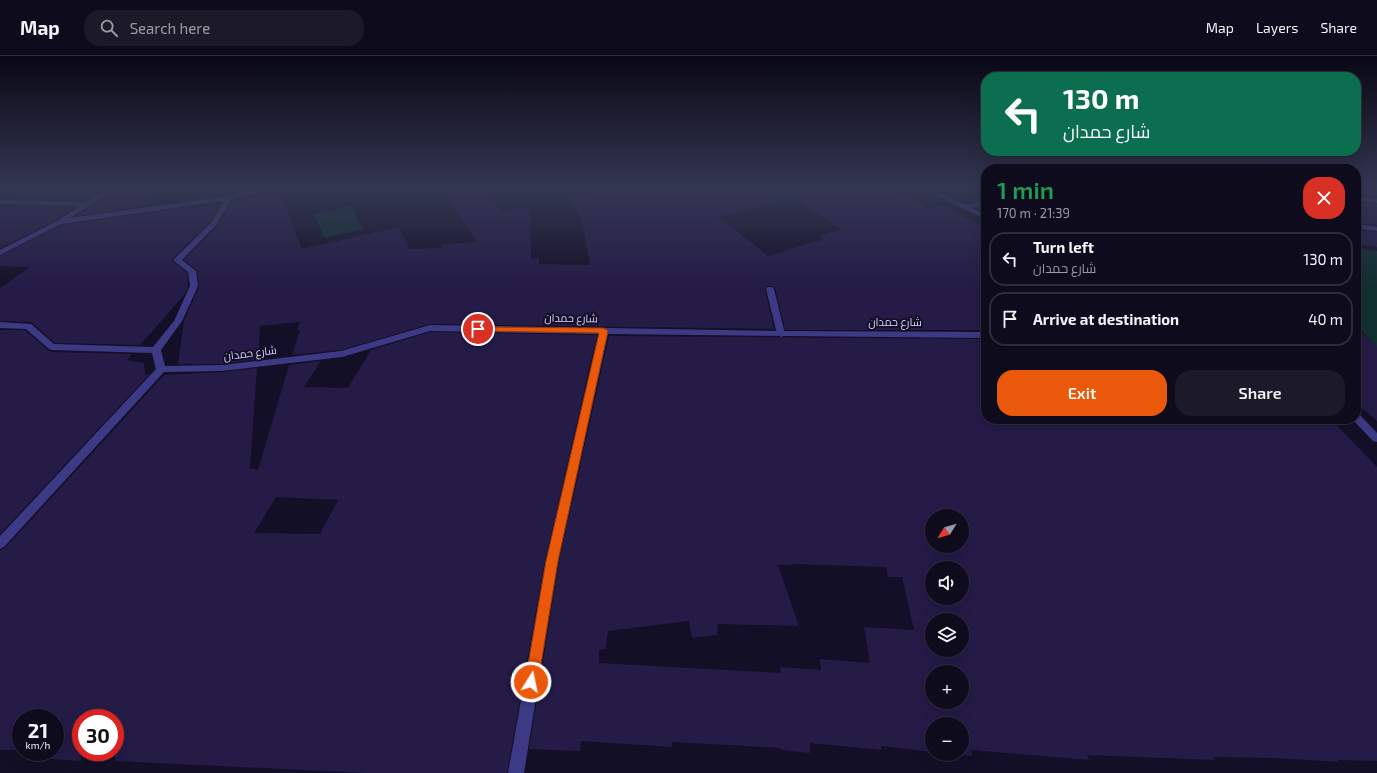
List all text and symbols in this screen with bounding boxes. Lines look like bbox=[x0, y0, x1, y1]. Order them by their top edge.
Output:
search box bbox=[84, 10, 364, 46]
text: Map bbox=[20, 16, 60, 39]
icon: search bbox=[98, 17, 120, 39]
text: Search here bbox=[130, 19, 210, 37]
text: Map bbox=[1206, 19, 1234, 36]
text: Layers bbox=[1256, 19, 1298, 36]
text: Share bbox=[1320, 19, 1357, 36]
text: 130 m bbox=[1063, 81, 1139, 115]
icon: left bbox=[997, 88, 1049, 140]
text: شارع حمدان bbox=[1063, 120, 1150, 142]
text: 1 min bbox=[997, 175, 1054, 204]
button: close bbox=[1303, 177, 1345, 219]
text: 170 m · 21:39 bbox=[997, 205, 1070, 221]
text: Turn left bbox=[1033, 238, 1094, 256]
icon: left bbox=[999, 248, 1021, 270]
text: 130 m bbox=[1303, 250, 1343, 268]
text: شارع حمدان bbox=[1033, 260, 1096, 276]
icon: arrive bbox=[999, 308, 1021, 330]
text: Arrive at destination bbox=[1033, 310, 1179, 328]
text: 40 m bbox=[1308, 310, 1343, 328]
street label: شارع حمدان bbox=[544, 311, 598, 326]
pin bbox=[461, 312, 495, 346]
street label: شارع حمدان bbox=[868, 315, 922, 330]
icon: arrive bbox=[467, 318, 489, 340]
street label: شارع حمدان bbox=[223, 343, 278, 364]
button: Exit bbox=[997, 370, 1167, 416]
button: Share bbox=[1175, 370, 1345, 416]
north arrow bbox=[925, 509, 969, 553]
map controls bbox=[925, 509, 969, 761]
button: sound bbox=[925, 561, 969, 605]
button: layers bbox=[925, 613, 969, 657]
position arrow bbox=[510, 661, 552, 703]
button: + bbox=[925, 665, 969, 709]
speed limit sign: 30 bbox=[72, 709, 124, 761]
button: − bbox=[925, 717, 969, 761]
text: 21 bbox=[28, 718, 48, 742]
text: km/h bbox=[26, 739, 50, 751]

